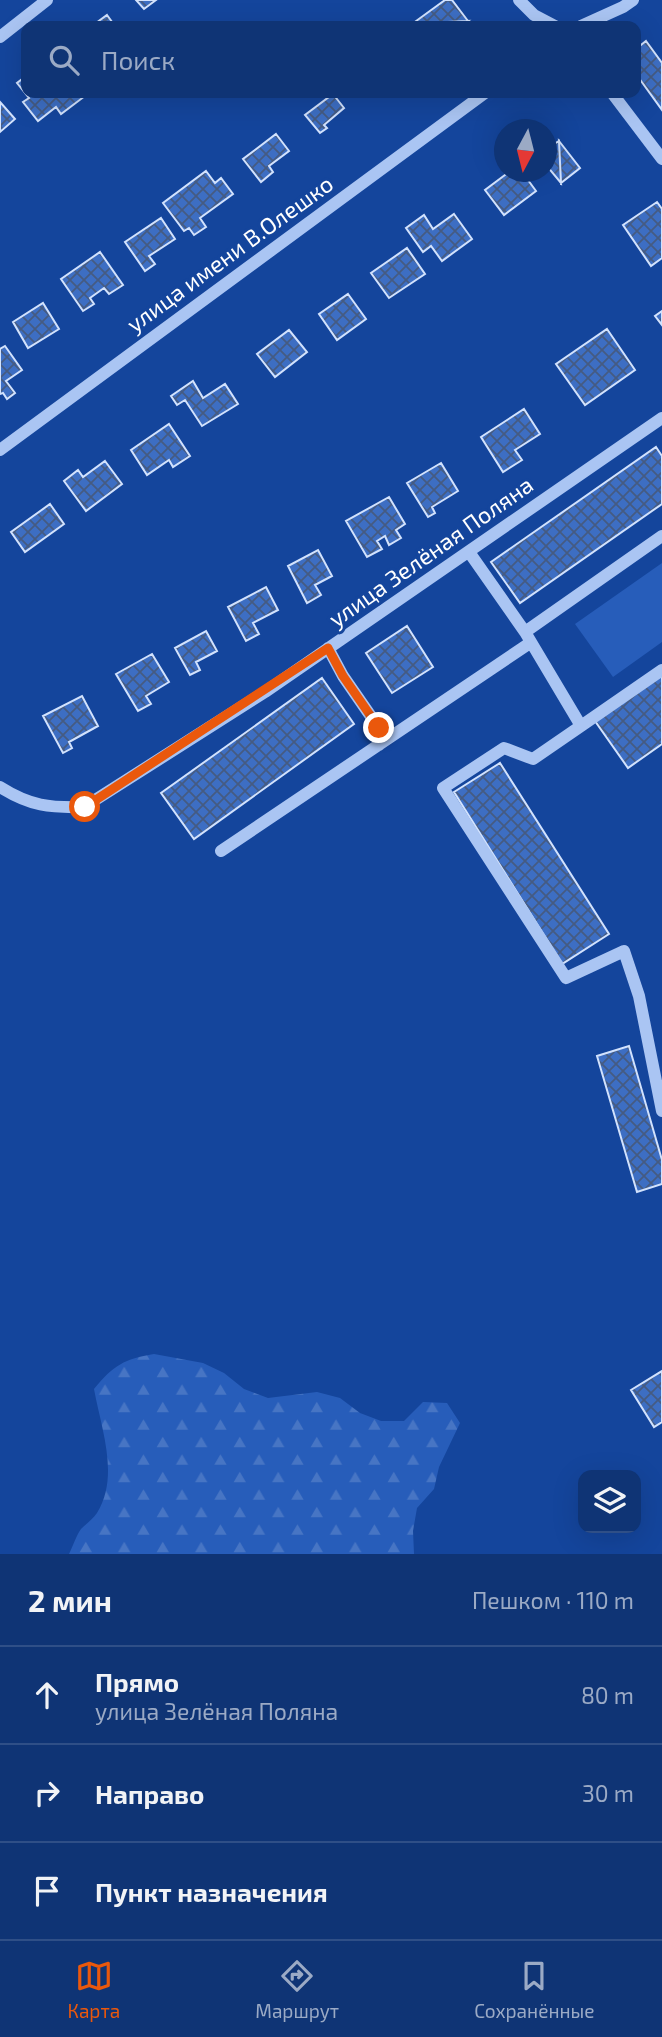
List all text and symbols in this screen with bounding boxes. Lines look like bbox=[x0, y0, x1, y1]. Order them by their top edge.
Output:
search box bbox=[21, 21, 641, 98]
icon: search bbox=[45, 41, 83, 79]
text: Поиск bbox=[101, 44, 175, 75]
north arrow bbox=[494, 119, 557, 182]
street label: улица имени В.Олешко bbox=[121, 169, 339, 338]
street label: улица Зелёная Поляна bbox=[323, 470, 539, 633]
route end bbox=[363, 712, 394, 743]
route start bbox=[69, 791, 100, 822]
map controls bbox=[578, 1470, 641, 1533]
button: layers bbox=[578, 1470, 641, 1533]
text: 2 мин bbox=[28, 1582, 112, 1618]
text: Пешком · 110 m bbox=[472, 1586, 634, 1614]
text: Прямо bbox=[95, 1666, 179, 1697]
icon: ahead bbox=[28, 1676, 66, 1714]
text: 80 m bbox=[581, 1681, 634, 1709]
text: улица Зелёная Поляна bbox=[95, 1697, 338, 1725]
icon: right bbox=[28, 1774, 66, 1812]
text: Направо bbox=[95, 1778, 204, 1809]
text: 30 m bbox=[582, 1779, 634, 1807]
icon: arrive bbox=[28, 1872, 66, 1910]
text: Пункт назначения bbox=[95, 1876, 328, 1907]
tab: Карта bbox=[67, 1957, 120, 2022]
tab: Маршрут bbox=[255, 1957, 339, 2022]
tab: Сохранённые bbox=[474, 1957, 595, 2022]

